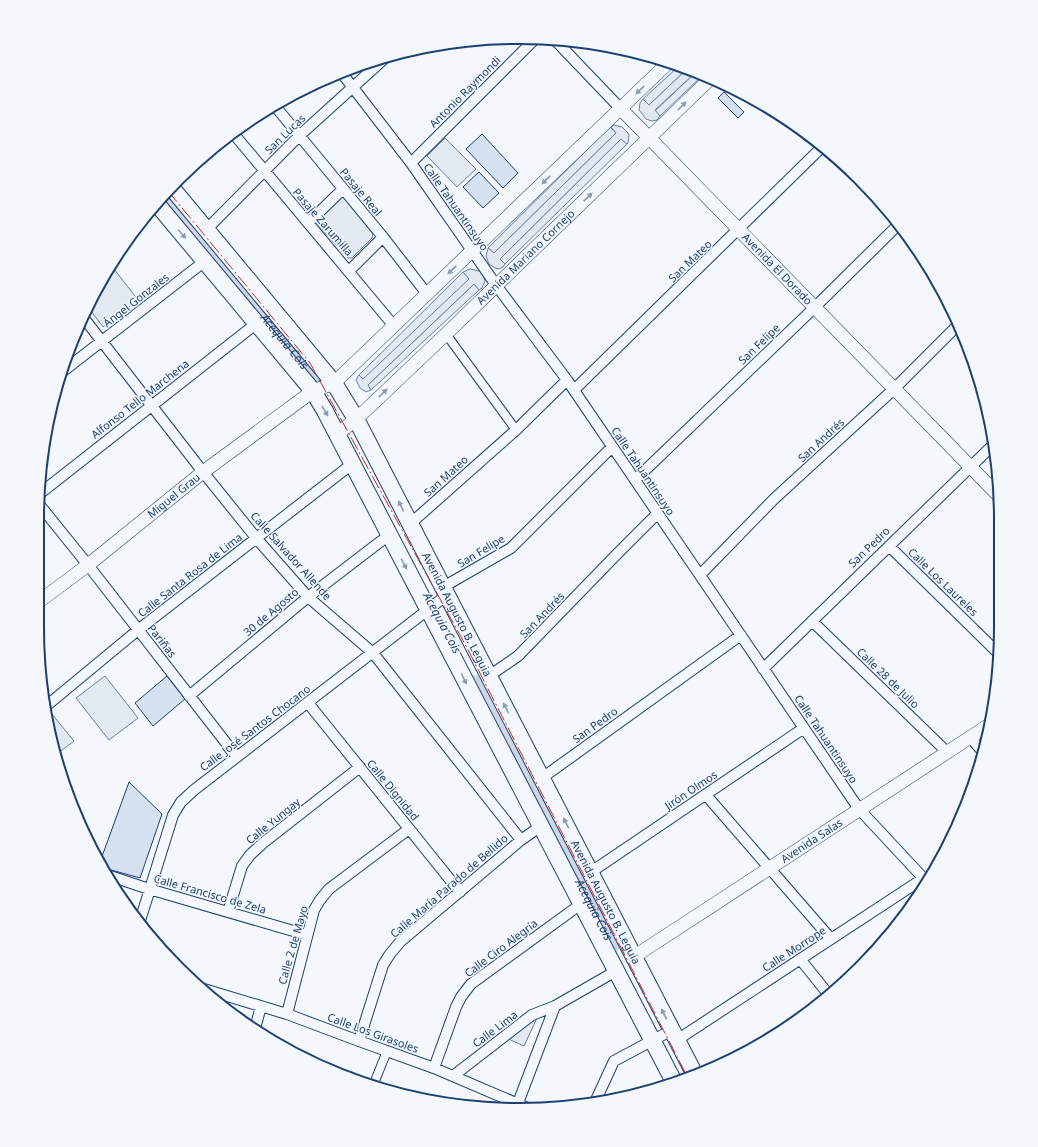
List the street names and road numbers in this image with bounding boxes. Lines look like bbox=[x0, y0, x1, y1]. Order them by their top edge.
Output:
street label: Antonio Raymondi bbox=[426, 53, 504, 131]
street label: San Lucas bbox=[261, 110, 308, 157]
street label: Calle Tahuantinsuyo bbox=[421, 160, 493, 254]
street label: Pasaje Real bbox=[337, 165, 386, 219]
street label: Pasaje Zarumilla bbox=[290, 185, 357, 259]
street label: Avenida Mariano Cornejo bbox=[473, 206, 578, 308]
street label: Avenida El Dorado bbox=[739, 229, 816, 308]
street label: San Mateo bbox=[665, 236, 715, 285]
street label: Ángel Gonzales bbox=[100, 269, 172, 330]
street label: San Felipe bbox=[735, 320, 783, 367]
street label: Alfonso Tello Marchena bbox=[88, 356, 192, 442]
street label: San Andrés bbox=[794, 414, 847, 465]
street label: Calle Tahuantinsuyo bbox=[608, 424, 679, 518]
street label: San Mateo bbox=[420, 451, 471, 500]
street label: Miguel Grau bbox=[144, 469, 203, 521]
street label: Calle Salvador Allende bbox=[248, 508, 335, 603]
street label: San Pedro bbox=[845, 523, 893, 570]
street label: Calle Santa Rosa de Lima bbox=[134, 529, 245, 620]
street label: San Felipe bbox=[454, 531, 507, 571]
street label: Calle Los Laureles bbox=[905, 544, 982, 619]
street label: Avenida Augusto B. Leguia bbox=[419, 549, 496, 679]
street label: 30 de Agosto bbox=[240, 584, 302, 639]
street label: San Andrés bbox=[516, 588, 567, 641]
street label: Pariñas bbox=[145, 621, 180, 660]
street label: Calle 28 de Julio bbox=[854, 644, 923, 711]
street label: Calle José Santos Chocano bbox=[196, 681, 313, 774]
street label: Calle Tahuantinsuyo bbox=[791, 692, 862, 786]
street label: San Pedro bbox=[569, 703, 621, 746]
street label: Calle Dignidad bbox=[364, 756, 423, 823]
street label: Jirón Olmos bbox=[661, 767, 720, 813]
street label: Calle Yungay bbox=[242, 794, 303, 847]
street label: Avenida Salas bbox=[778, 815, 845, 866]
street label: Calle María Parado de Bellido bbox=[387, 830, 511, 941]
street label: Avenida Augusto B. Leguia bbox=[568, 837, 644, 967]
street label: Calle Francisco de Zela bbox=[152, 870, 268, 917]
street label: Calle 2 de Mayo bbox=[274, 903, 311, 986]
street label: Calle Ciro Alegría bbox=[461, 915, 540, 980]
street label: Calle Morrope bbox=[759, 922, 828, 975]
street label: Calle Lima bbox=[469, 1007, 520, 1051]
street label: Calle Los Girasoles bbox=[326, 1009, 421, 1056]

